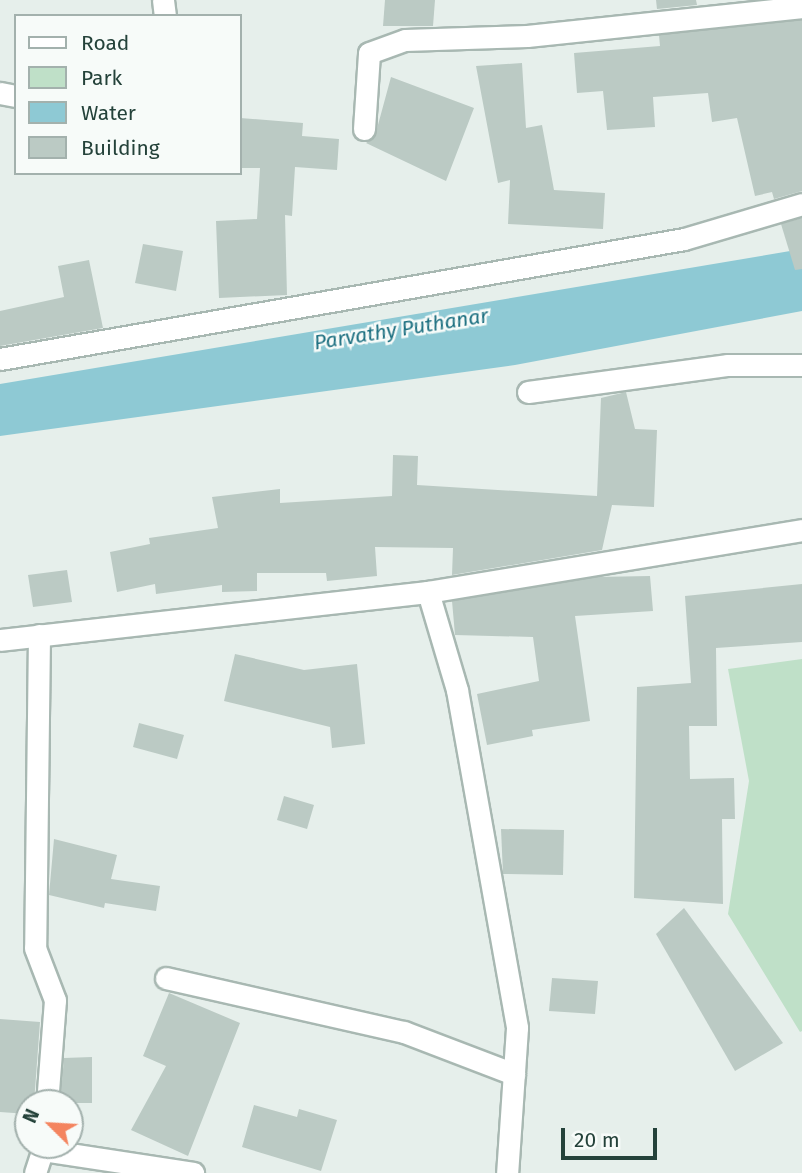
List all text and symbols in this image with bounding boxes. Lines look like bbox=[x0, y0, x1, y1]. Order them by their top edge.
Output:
legend bbox=[14, 14, 242, 175]
text: Road bbox=[81, 30, 129, 56]
text: Park bbox=[81, 65, 122, 91]
text: Water bbox=[81, 100, 136, 126]
text: Building bbox=[81, 135, 160, 161]
water label: Parvathy Puthanar bbox=[312, 303, 490, 355]
north arrow bbox=[14, 1089, 84, 1159]
text: N bbox=[18, 1106, 44, 1127]
scale bar bbox=[564, 1114, 660, 1158]
text: 20 m bbox=[574, 1127, 620, 1153]

